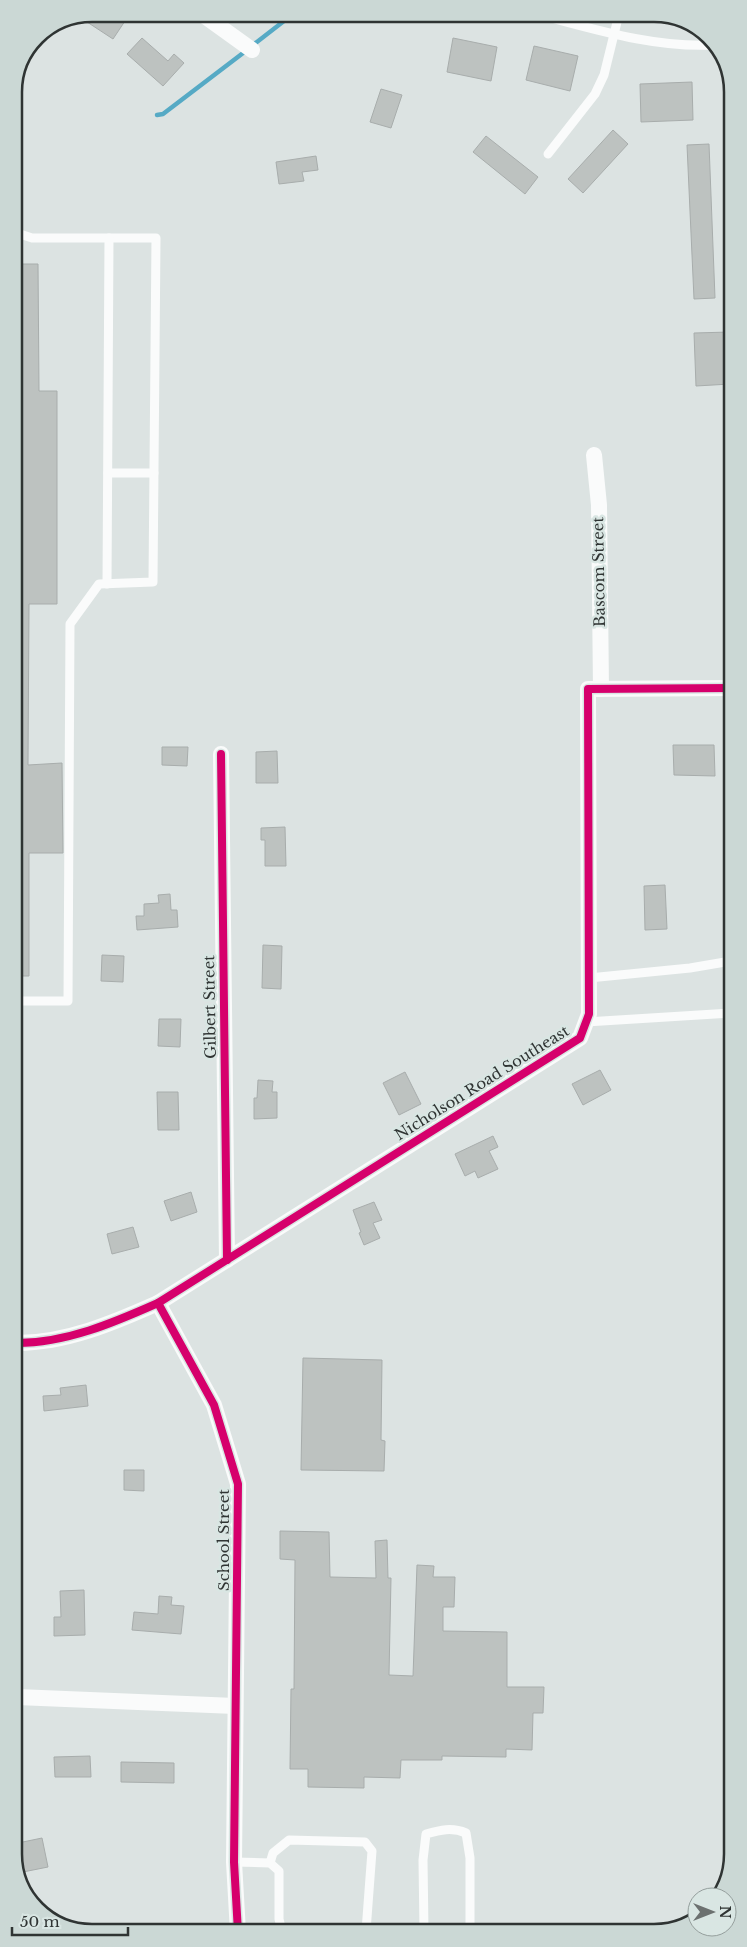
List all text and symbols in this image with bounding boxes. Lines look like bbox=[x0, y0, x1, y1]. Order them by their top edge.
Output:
street label: Bascom Street bbox=[588, 517, 609, 627]
street label: Gilbert Street bbox=[199, 955, 220, 1059]
street label: Nicholson Road Southeast bbox=[391, 1021, 573, 1144]
street label: School Street bbox=[214, 1489, 233, 1591]
north arrow bbox=[687, 1887, 737, 1937]
scale bar bbox=[12, 1904, 129, 1936]
text: N bbox=[716, 1905, 734, 1919]
text: 50 m bbox=[20, 1912, 60, 1931]

